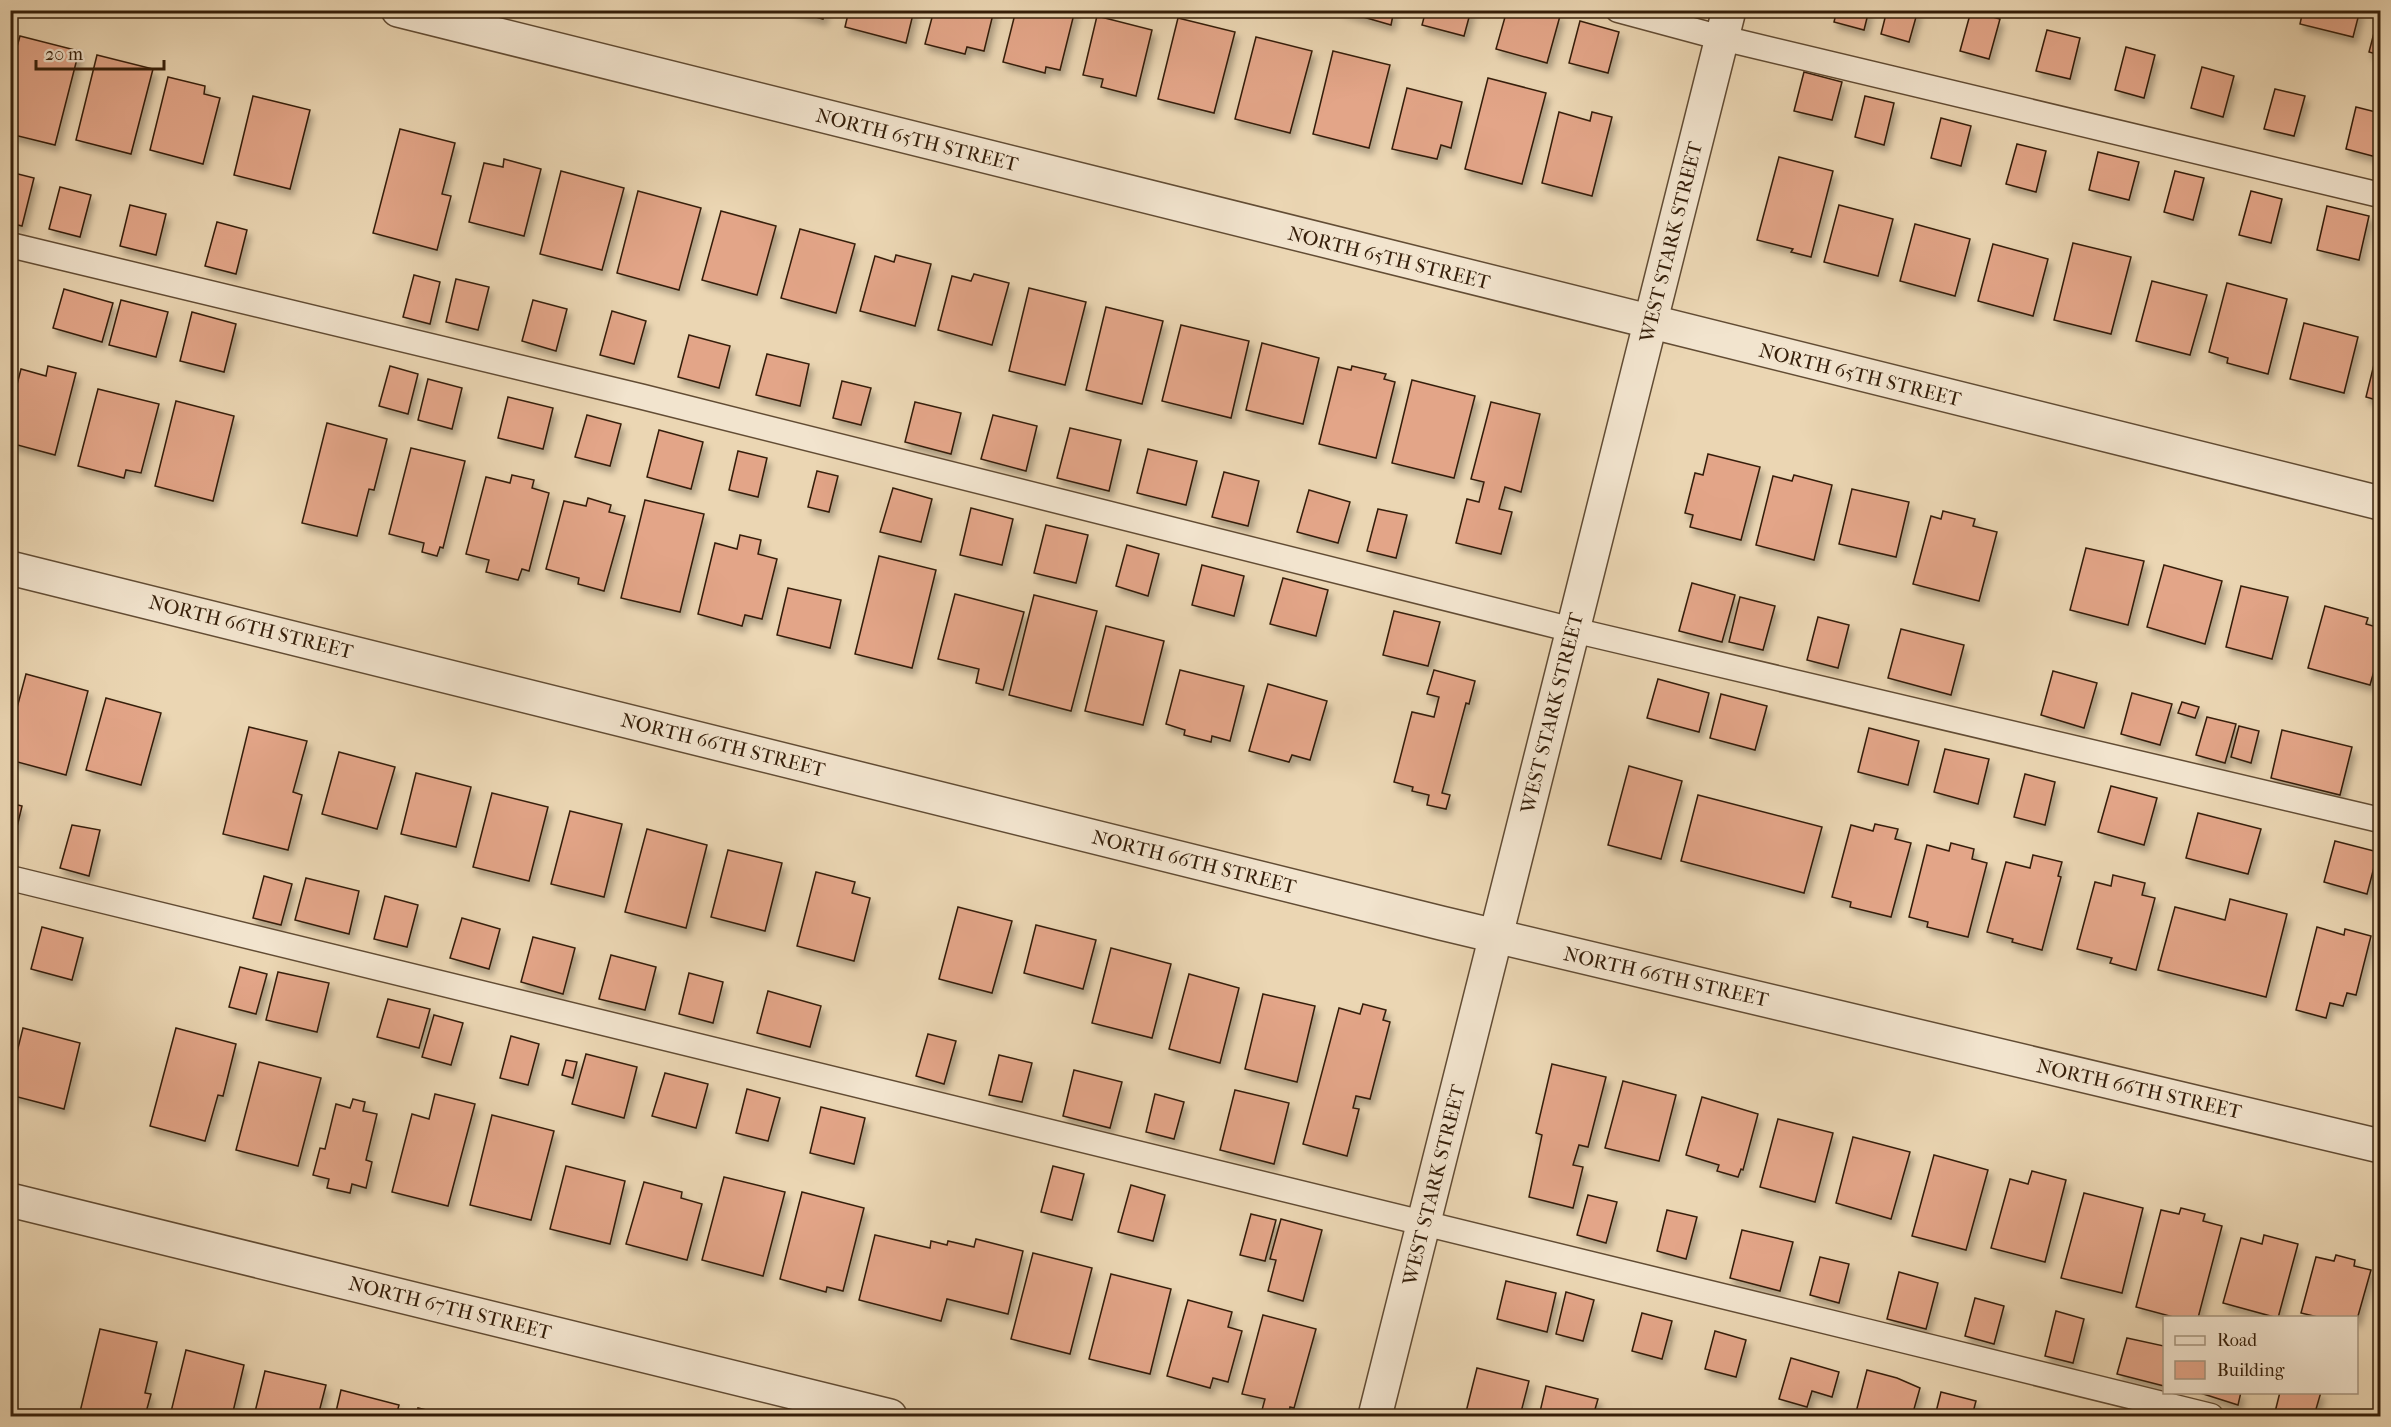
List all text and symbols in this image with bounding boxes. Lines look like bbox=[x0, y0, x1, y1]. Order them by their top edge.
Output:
scale bar bbox=[36, 33, 164, 71]
text: 20 m bbox=[45, 44, 83, 65]
street label: NORTH 65TH STREET bbox=[814, 104, 1021, 176]
street label: WEST STARK STREET bbox=[1635, 139, 1707, 346]
street label: NORTH 65TH STREET bbox=[1286, 222, 1493, 294]
street label: NORTH 65TH STREET bbox=[1757, 339, 1964, 411]
street label: NORTH 66TH STREET bbox=[147, 591, 356, 664]
street label: WEST STARK STREET bbox=[1516, 610, 1588, 817]
street label: NORTH 66TH STREET bbox=[619, 709, 828, 782]
street label: NORTH 66TH STREET bbox=[1090, 826, 1299, 899]
street label: NORTH 66TH STREET bbox=[1561, 942, 1771, 1012]
street label: NORTH 66TH STREET bbox=[2034, 1054, 2244, 1124]
street label: WEST STARK STREET bbox=[1398, 1082, 1470, 1289]
street label: NORTH 67TH STREET bbox=[346, 1272, 554, 1344]
legend bbox=[2163, 1316, 2358, 1394]
text: Road bbox=[2217, 1330, 2257, 1351]
text: Building bbox=[2217, 1360, 2285, 1381]

